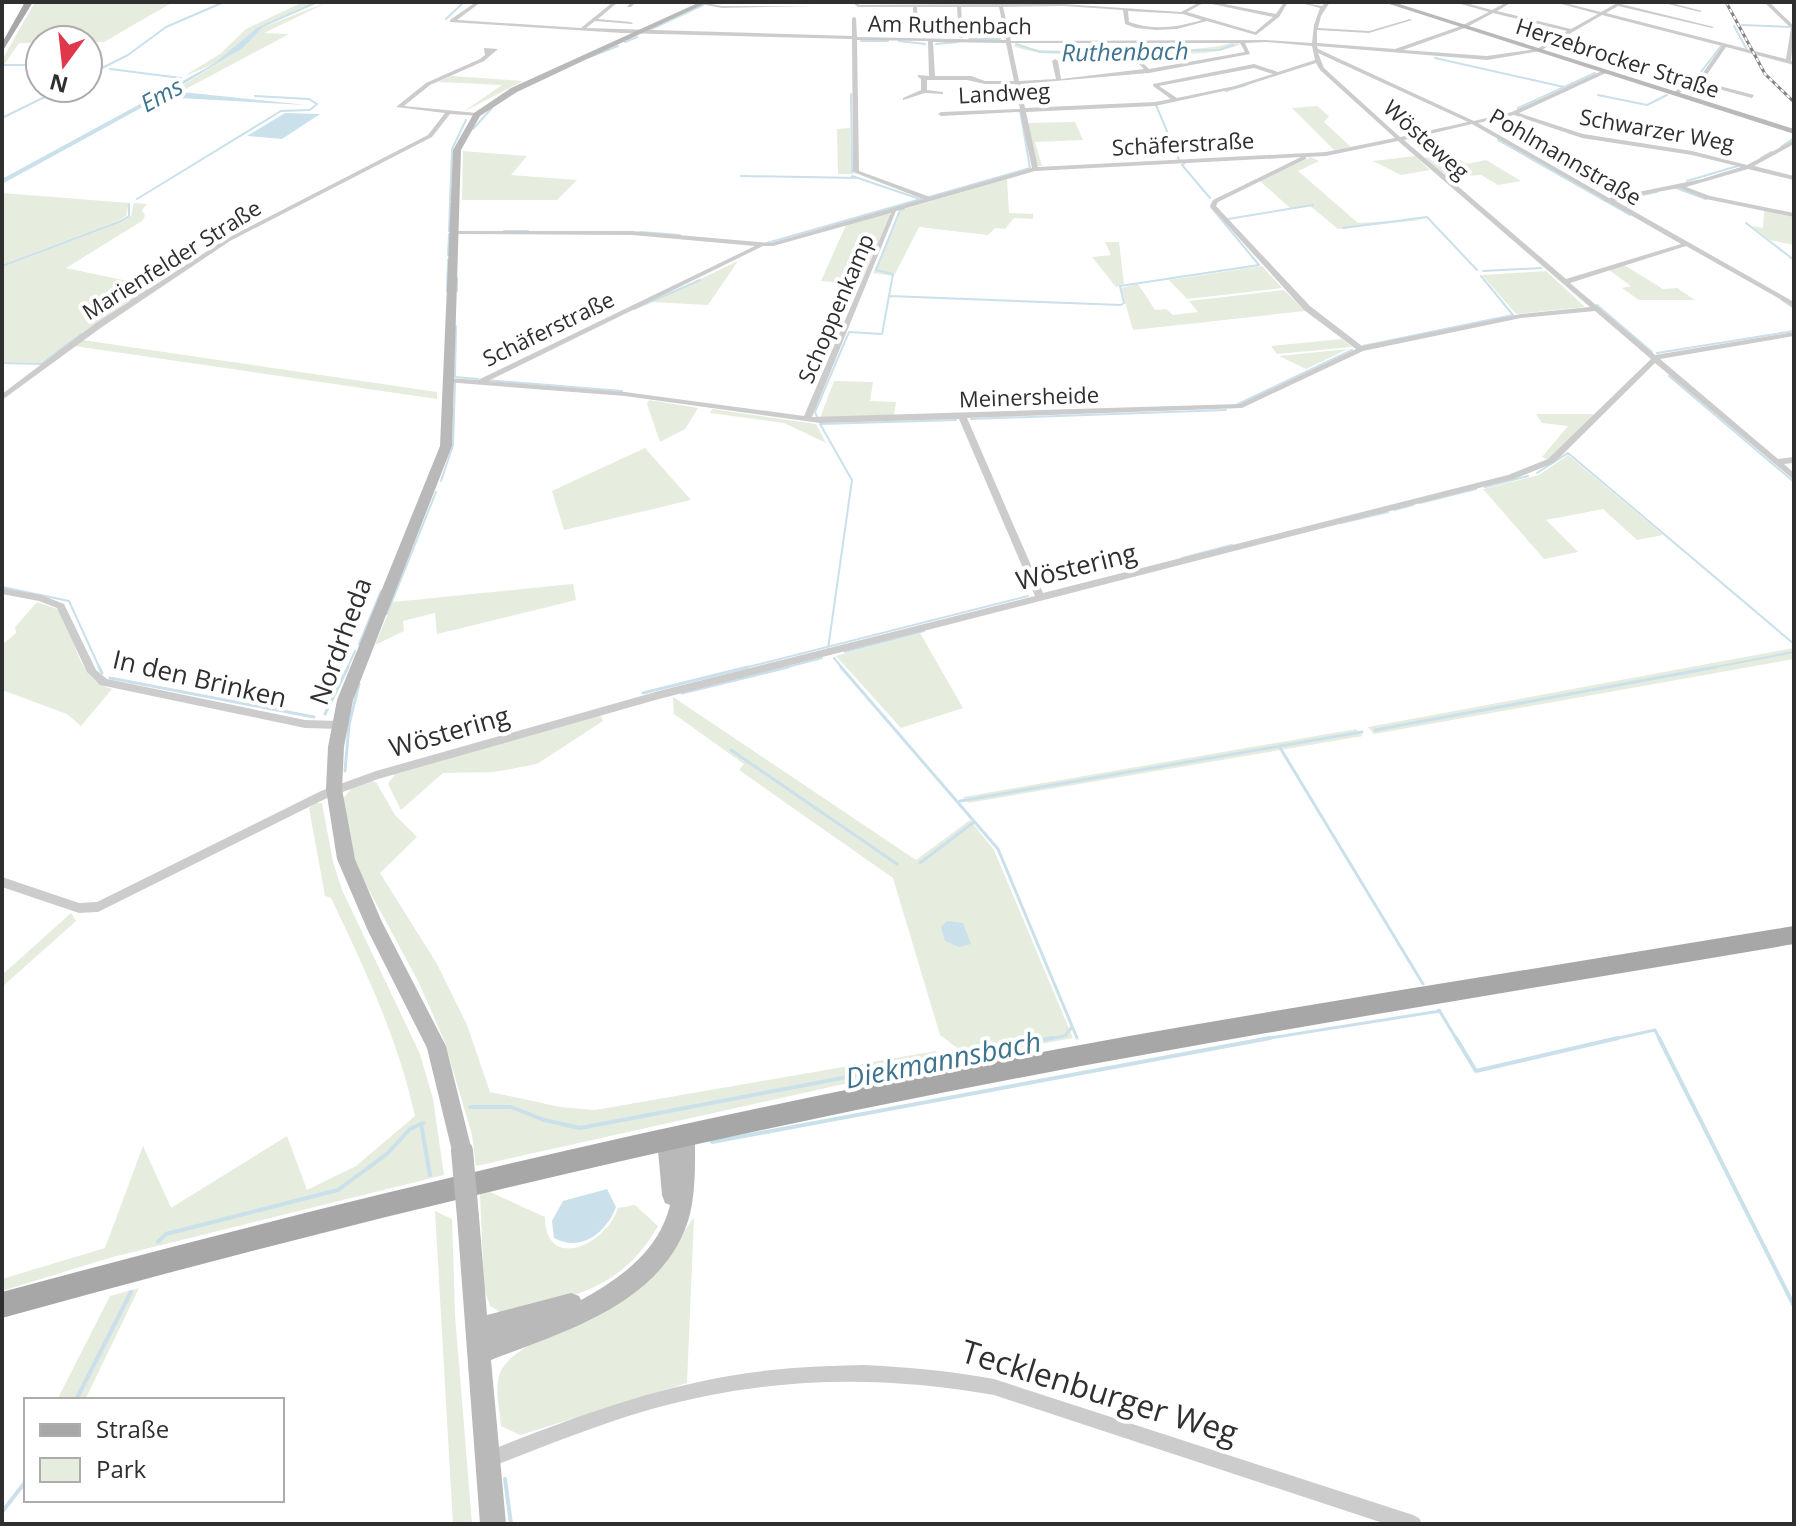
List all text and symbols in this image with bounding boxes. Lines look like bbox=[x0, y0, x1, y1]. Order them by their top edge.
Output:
street label: Am Ruthenbach bbox=[868, 8, 1032, 40]
street label: Herzebrocker Straße bbox=[1512, 10, 1724, 104]
north arrow bbox=[24, 24, 104, 104]
water label: Ruthenbach bbox=[1061, 33, 1189, 69]
text: N bbox=[46, 67, 71, 101]
water label: Ems bbox=[134, 69, 188, 119]
street label: Landweg bbox=[957, 75, 1051, 109]
street label: Wösteweg bbox=[1378, 93, 1476, 186]
street label: Pohlmannstraße bbox=[1485, 100, 1647, 212]
street label: Schwarzer Weg bbox=[1577, 101, 1737, 157]
street label: Schäferstraße bbox=[1111, 124, 1255, 162]
street label: Marienfelder Straße bbox=[76, 192, 266, 326]
street label: Schoppenkamp bbox=[790, 229, 880, 387]
street label: Schäferstraße bbox=[477, 283, 619, 373]
street label: Meinersheide bbox=[958, 379, 1100, 413]
street label: Wöstering bbox=[1012, 534, 1140, 598]
street label: Nordrheda bbox=[300, 572, 380, 710]
street label: In den Brinken bbox=[110, 641, 290, 715]
street label: Wöstering bbox=[385, 697, 513, 765]
water label: Diekmannsbach bbox=[842, 1021, 1044, 1097]
street label: Tecklenburger Weg bbox=[956, 1328, 1244, 1454]
legend bbox=[24, 1398, 284, 1502]
text: Straße bbox=[96, 1412, 169, 1445]
text: Park bbox=[96, 1452, 147, 1485]

